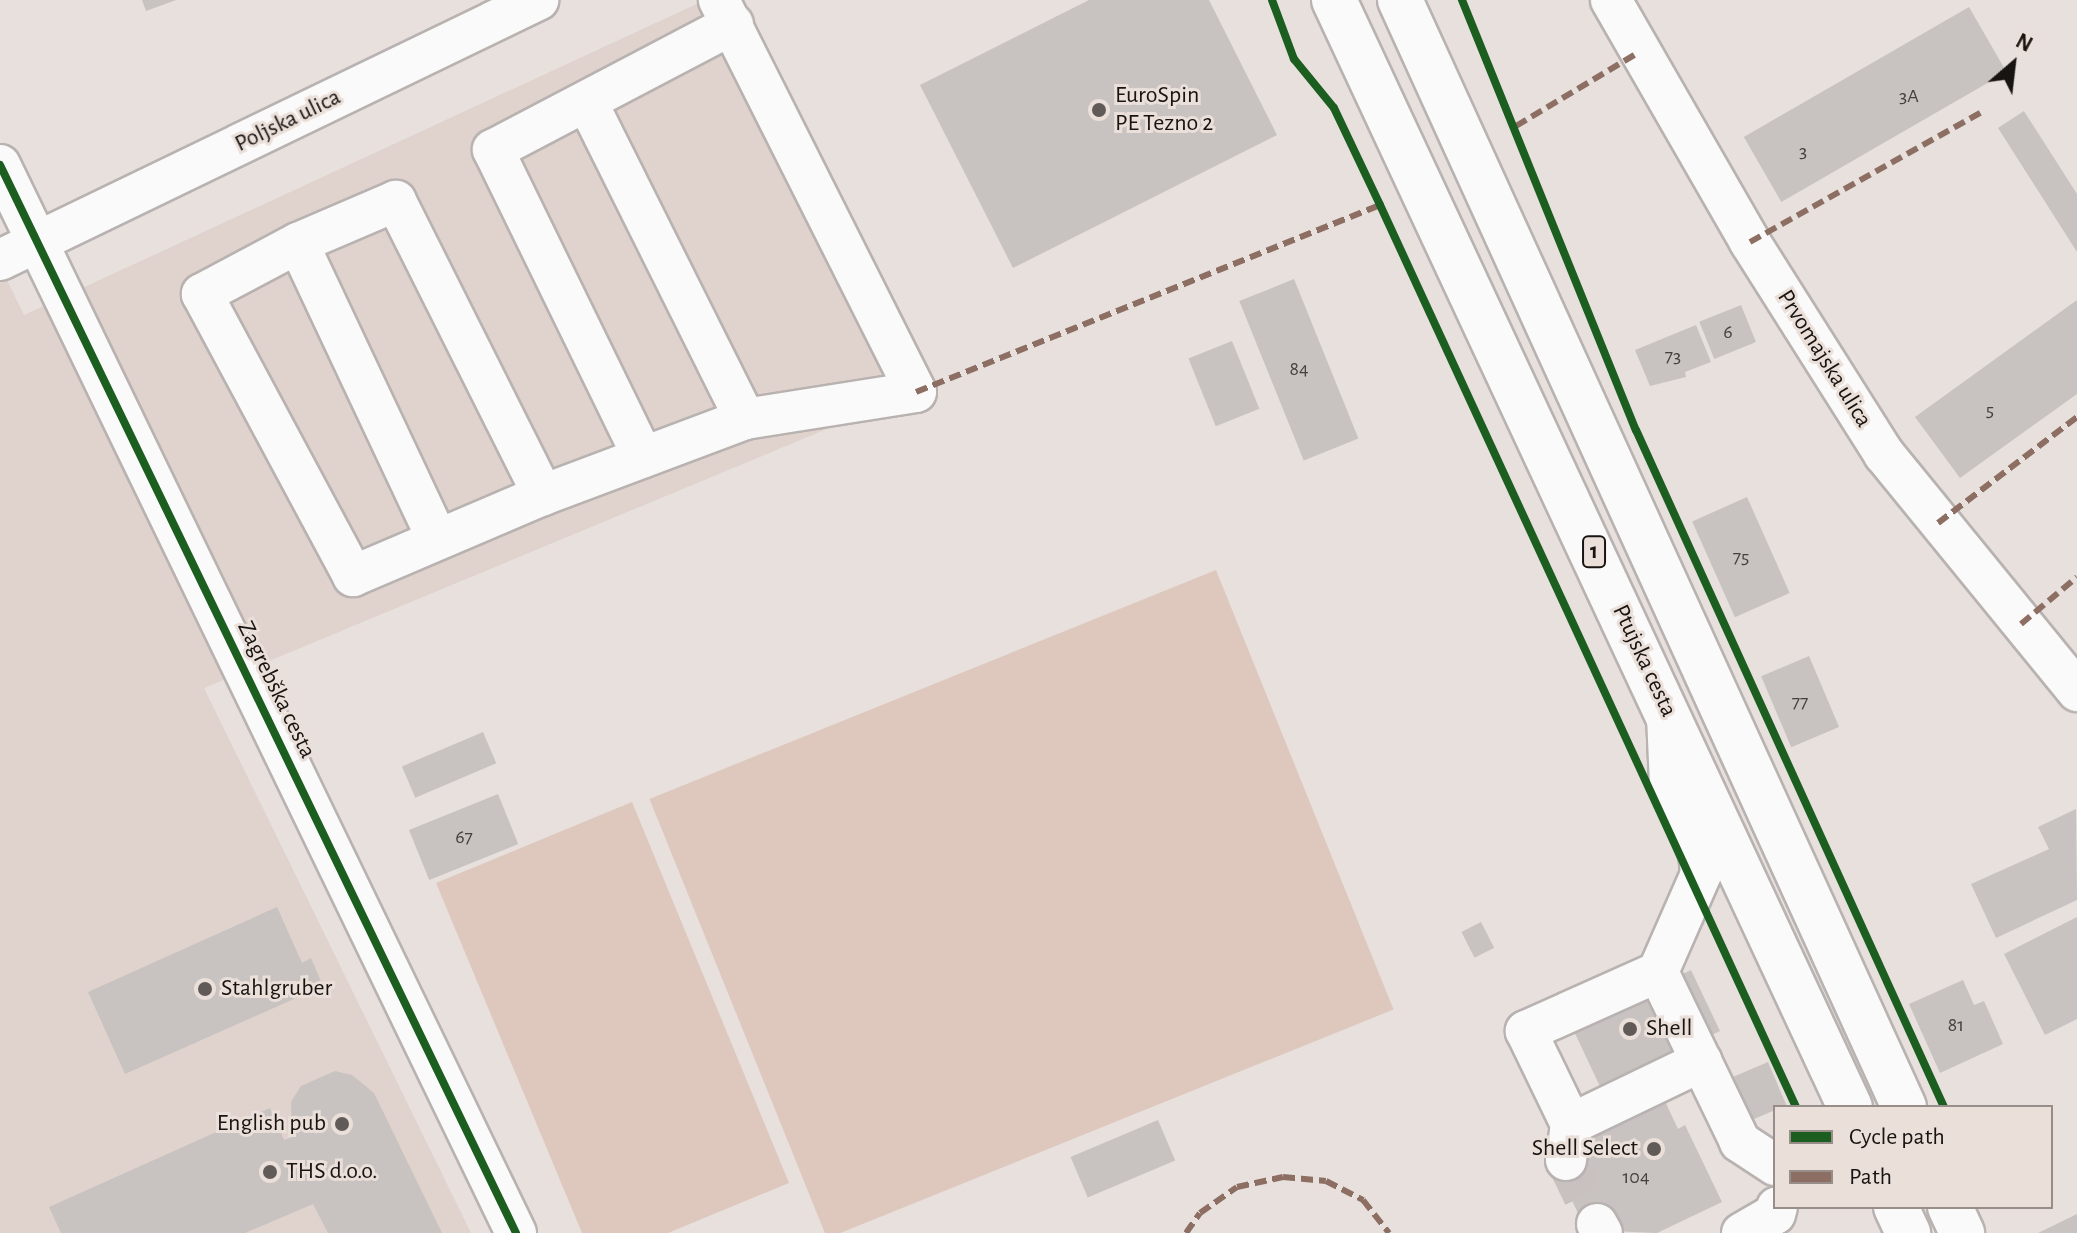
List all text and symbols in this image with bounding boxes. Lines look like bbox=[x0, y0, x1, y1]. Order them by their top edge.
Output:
north arrow bbox=[1973, 24, 2053, 104]
text: N bbox=[2012, 30, 2036, 56]
place label: EuroSpin PE Tezno 2 bbox=[1115, 82, 1213, 138]
street label: Poljska ulica bbox=[230, 83, 346, 159]
house number: 3A bbox=[1899, 84, 1919, 108]
marker: EuroSpin PE Tezno 2 bbox=[1090, 101, 1108, 119]
house number: 3 bbox=[1799, 139, 1807, 163]
street label: Prvomajska ulica bbox=[1770, 285, 1878, 433]
house number: 6 bbox=[1723, 320, 1733, 344]
house number: 73 bbox=[1665, 344, 1681, 368]
house number: 84 bbox=[1289, 357, 1309, 381]
house number: 5 bbox=[1986, 398, 1994, 422]
road number: 1 bbox=[1582, 534, 1606, 570]
house number: 75 bbox=[1733, 545, 1749, 569]
street label: Ptujska cesta bbox=[1605, 600, 1683, 722]
street label: Zagrebška cesta bbox=[230, 617, 322, 763]
house number: 77 bbox=[1792, 690, 1808, 714]
house number: 67 bbox=[455, 825, 473, 849]
place label: Stahlgruber bbox=[221, 975, 332, 1003]
marker: Stahlgruber bbox=[196, 980, 214, 998]
house number: 81 bbox=[1948, 1013, 1964, 1037]
place label: Shell bbox=[1646, 1015, 1692, 1043]
marker: Shell bbox=[1621, 1020, 1639, 1038]
legend bbox=[1773, 1105, 2053, 1209]
place label: English pub bbox=[217, 1110, 326, 1138]
marker: English pub bbox=[333, 1115, 351, 1133]
text: Cycle path bbox=[1849, 1125, 1945, 1149]
place label: Shell Select bbox=[1532, 1135, 1638, 1163]
marker: Shell Select bbox=[1645, 1140, 1663, 1158]
place label: THS d.o.o. bbox=[286, 1158, 377, 1186]
marker: THS d.o.o. bbox=[261, 1163, 279, 1181]
house number: 104 bbox=[1622, 1165, 1650, 1189]
text: Path bbox=[1849, 1165, 1892, 1189]

